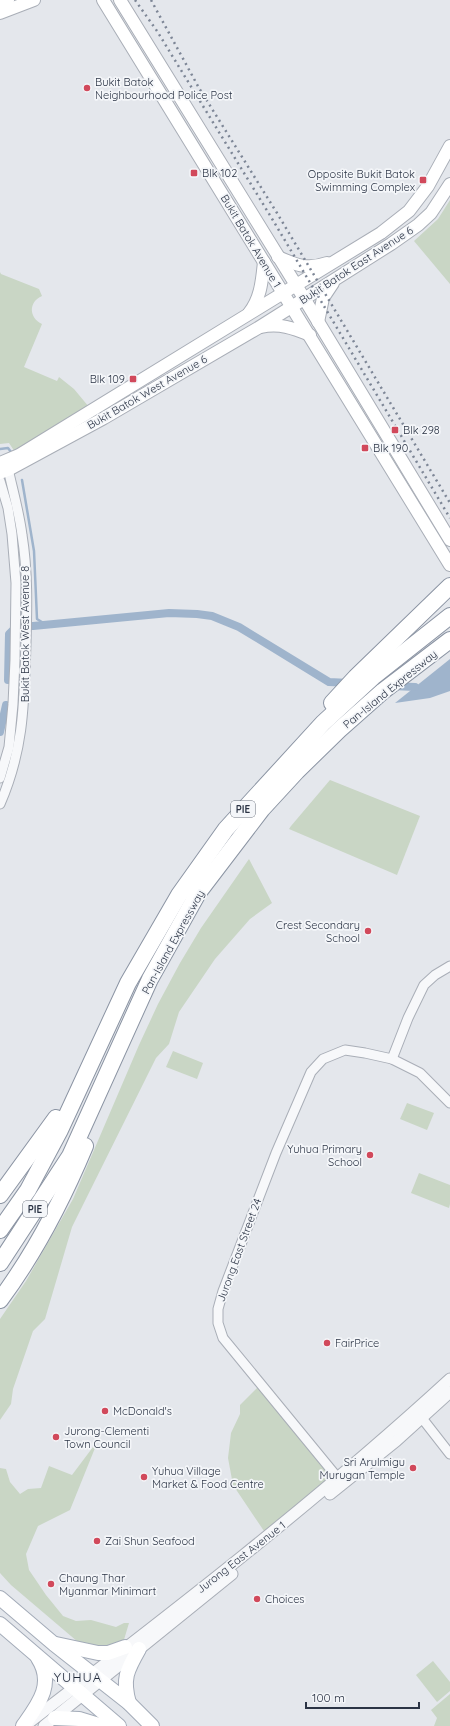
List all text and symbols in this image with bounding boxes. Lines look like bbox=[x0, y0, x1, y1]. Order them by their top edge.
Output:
place label: Bukit Batok Neighbourhood Police Post bbox=[95, 75, 233, 102]
marker: Bukit Batok Neighbourhood Police Post bbox=[82, 83, 92, 93]
place label: Blk 102 bbox=[202, 166, 237, 180]
place label: Opposite Bukit Batok Swimming Complex bbox=[308, 167, 415, 194]
marker: Blk 102 bbox=[189, 168, 199, 178]
marker: Opposite Bukit Batok Swimming Complex bbox=[418, 175, 428, 185]
street label: Bukit Batok Avenue 1 bbox=[218, 192, 284, 290]
street label: Bukit Batok East Avenue 6 bbox=[297, 223, 416, 307]
street label: Bukit Batok West Avenue 6 bbox=[84, 352, 210, 432]
place label: Blk 109 bbox=[90, 372, 125, 386]
marker: Blk 109 bbox=[128, 374, 138, 384]
place label: Blk 298 bbox=[403, 423, 440, 437]
marker: Blk 298 bbox=[390, 425, 400, 435]
place label: Blk 190 bbox=[373, 441, 408, 455]
marker: Blk 190 bbox=[360, 443, 370, 453]
street label: Bukit Batok West Avenue 8 bbox=[18, 566, 32, 702]
street label: Pan-Island Expressway bbox=[340, 647, 440, 731]
road number: PIE bbox=[231, 801, 255, 817]
street label: Pan-Island Expressway bbox=[139, 887, 207, 997]
place label: Crest Secondary School bbox=[276, 918, 360, 945]
marker: Crest Secondary School bbox=[363, 926, 373, 936]
place label: Yuhua Primary School bbox=[287, 1142, 362, 1169]
marker: Yuhua Primary School bbox=[365, 1150, 375, 1160]
street label: Jurong East Street 24 bbox=[214, 1196, 264, 1304]
road number: PIE bbox=[23, 1201, 47, 1217]
place label: FairPrice bbox=[335, 1336, 379, 1350]
marker: FairPrice bbox=[322, 1338, 332, 1348]
place label: McDonald's bbox=[113, 1404, 172, 1418]
marker: McDonald's bbox=[100, 1406, 110, 1416]
place label: Jurong-Clementi Town Council bbox=[64, 1424, 149, 1451]
marker: Jurong-Clementi Town Council bbox=[51, 1432, 61, 1442]
place label: Sri Arulmigu Murugan Temple bbox=[320, 1455, 405, 1482]
marker: Sri Arulmigu Murugan Temple bbox=[408, 1463, 418, 1473]
place label: Yuhua Village Market & Food Centre bbox=[152, 1464, 264, 1491]
marker: Yuhua Village Market & Food Centre bbox=[139, 1472, 149, 1482]
street label: Jurong East Avenue 1 bbox=[194, 1518, 288, 1596]
place label: Zai Shun Seafood bbox=[105, 1534, 195, 1548]
marker: Zai Shun Seafood bbox=[92, 1536, 102, 1546]
place label: Chaung Thar Myanmar Minimart bbox=[59, 1571, 156, 1598]
marker: Chaung Thar Myanmar Minimart bbox=[46, 1579, 56, 1589]
place label: Choices bbox=[265, 1592, 305, 1606]
marker: Choices bbox=[252, 1594, 262, 1604]
district label: YUHUA bbox=[54, 1669, 102, 1685]
scale bar bbox=[306, 1684, 419, 1710]
text: 100 m bbox=[312, 1690, 345, 1705]

